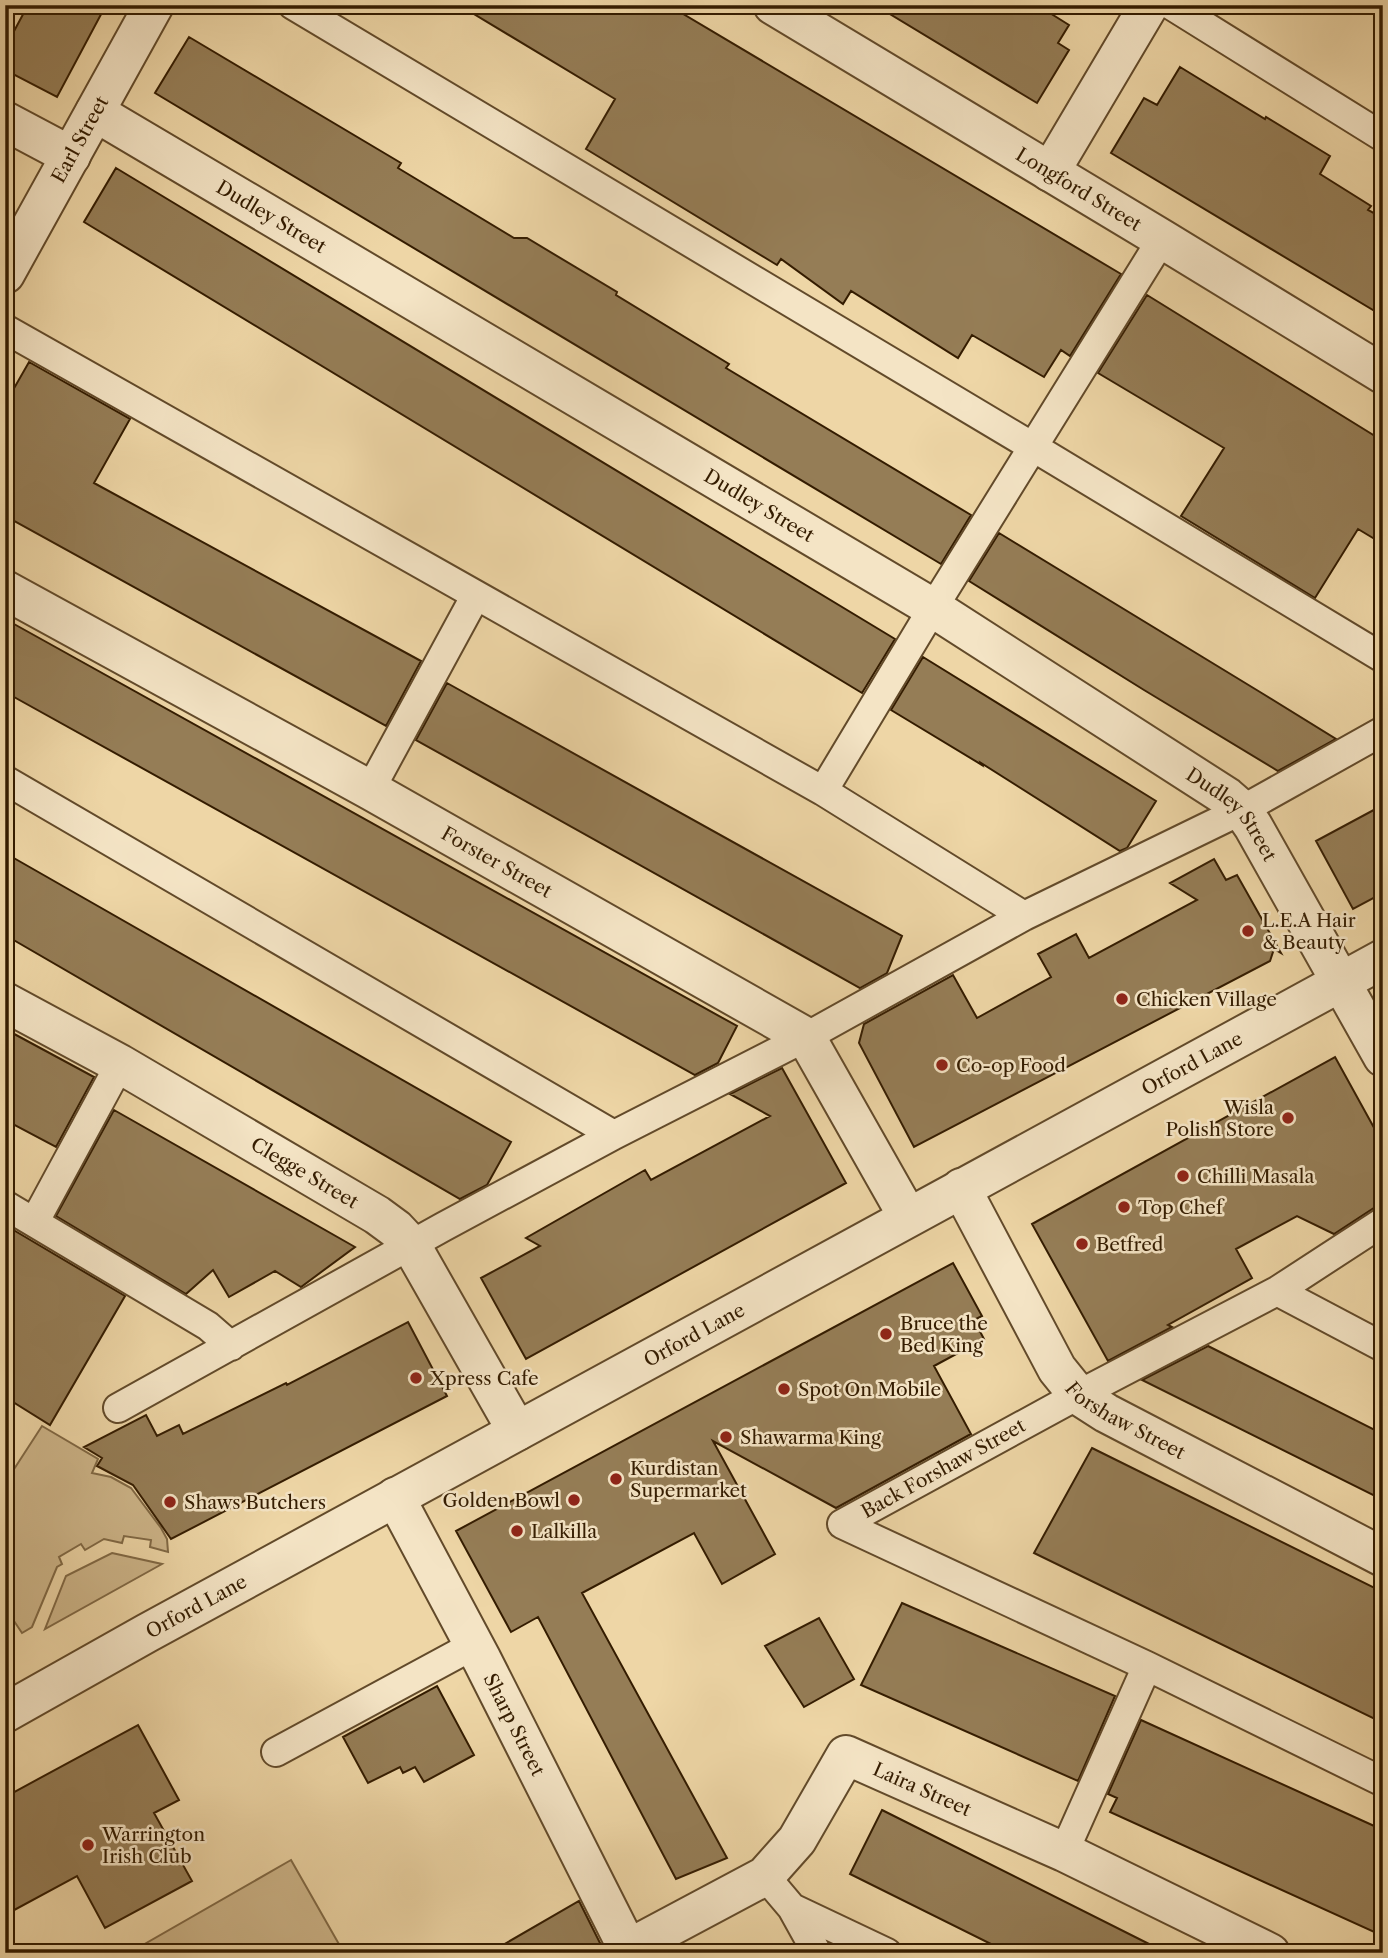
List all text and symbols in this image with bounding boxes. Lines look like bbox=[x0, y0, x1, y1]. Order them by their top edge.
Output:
street label: Earl Street bbox=[47, 92, 113, 187]
street label: Longford Street bbox=[1012, 143, 1146, 236]
street label: Dudley Street bbox=[212, 175, 330, 258]
street label: Dudley Street bbox=[700, 464, 818, 547]
street label: Dudley Street bbox=[1182, 763, 1281, 865]
street label: Forster Street bbox=[437, 822, 556, 903]
place label: L.E.A Hair & Beauty bbox=[1262, 909, 1356, 954]
marker: L.E.A Hair & Beauty bbox=[1240, 923, 1256, 939]
place label: Chicken Village bbox=[1136, 988, 1277, 1011]
marker: Chicken Village bbox=[1114, 991, 1130, 1007]
street label: Orford Lane bbox=[1138, 1027, 1246, 1100]
place label: Co-op Food bbox=[956, 1054, 1066, 1077]
marker: Co-op Food bbox=[934, 1057, 950, 1073]
place label: Wisla Polish Store bbox=[1165, 1096, 1274, 1141]
marker: Wisla Polish Store bbox=[1280, 1110, 1296, 1126]
street label: Clegge Street bbox=[247, 1133, 363, 1214]
place label: Chilli Masala bbox=[1197, 1165, 1315, 1188]
marker: Chilli Masala bbox=[1175, 1168, 1191, 1184]
place label: Top Chef bbox=[1138, 1196, 1225, 1219]
marker: Top Chef bbox=[1116, 1199, 1132, 1215]
place label: Betfred bbox=[1096, 1233, 1164, 1256]
marker: Betfred bbox=[1074, 1236, 1090, 1252]
street label: Orford Lane bbox=[640, 1298, 749, 1372]
place label: Bruce the Bed King bbox=[900, 1312, 988, 1357]
marker: Bruce the Bed King bbox=[878, 1326, 894, 1342]
place label: Xpress Cafe bbox=[429, 1367, 539, 1390]
marker: Xpress Cafe bbox=[408, 1370, 424, 1386]
street label: Forshaw Street bbox=[1060, 1377, 1189, 1464]
place label: Spot On Mobile bbox=[798, 1378, 941, 1401]
marker: Spot On Mobile bbox=[776, 1381, 792, 1397]
street label: Back Forshaw Street bbox=[857, 1414, 1029, 1523]
place label: Shawarma King bbox=[740, 1426, 882, 1449]
marker: Shawarma King bbox=[718, 1429, 734, 1445]
place label: Kurdistan Supermarket bbox=[630, 1457, 747, 1502]
marker: Kurdistan Supermarket bbox=[608, 1471, 624, 1487]
place label: Golden Bowl bbox=[443, 1489, 560, 1512]
place label: Shaws Butchers bbox=[184, 1491, 326, 1514]
marker: Golden Bowl bbox=[566, 1492, 582, 1508]
marker: Shaws Butchers bbox=[162, 1494, 178, 1510]
place label: Lalkilla bbox=[531, 1520, 597, 1543]
marker: Lalkilla bbox=[509, 1523, 525, 1539]
street label: Orford Lane bbox=[142, 1570, 251, 1643]
street label: Sharp Street bbox=[479, 1670, 550, 1780]
street label: Laira Street bbox=[869, 1758, 975, 1821]
place label: Warrington Irish Club bbox=[101, 1823, 205, 1868]
marker: Warrington Irish Club bbox=[80, 1837, 96, 1853]

